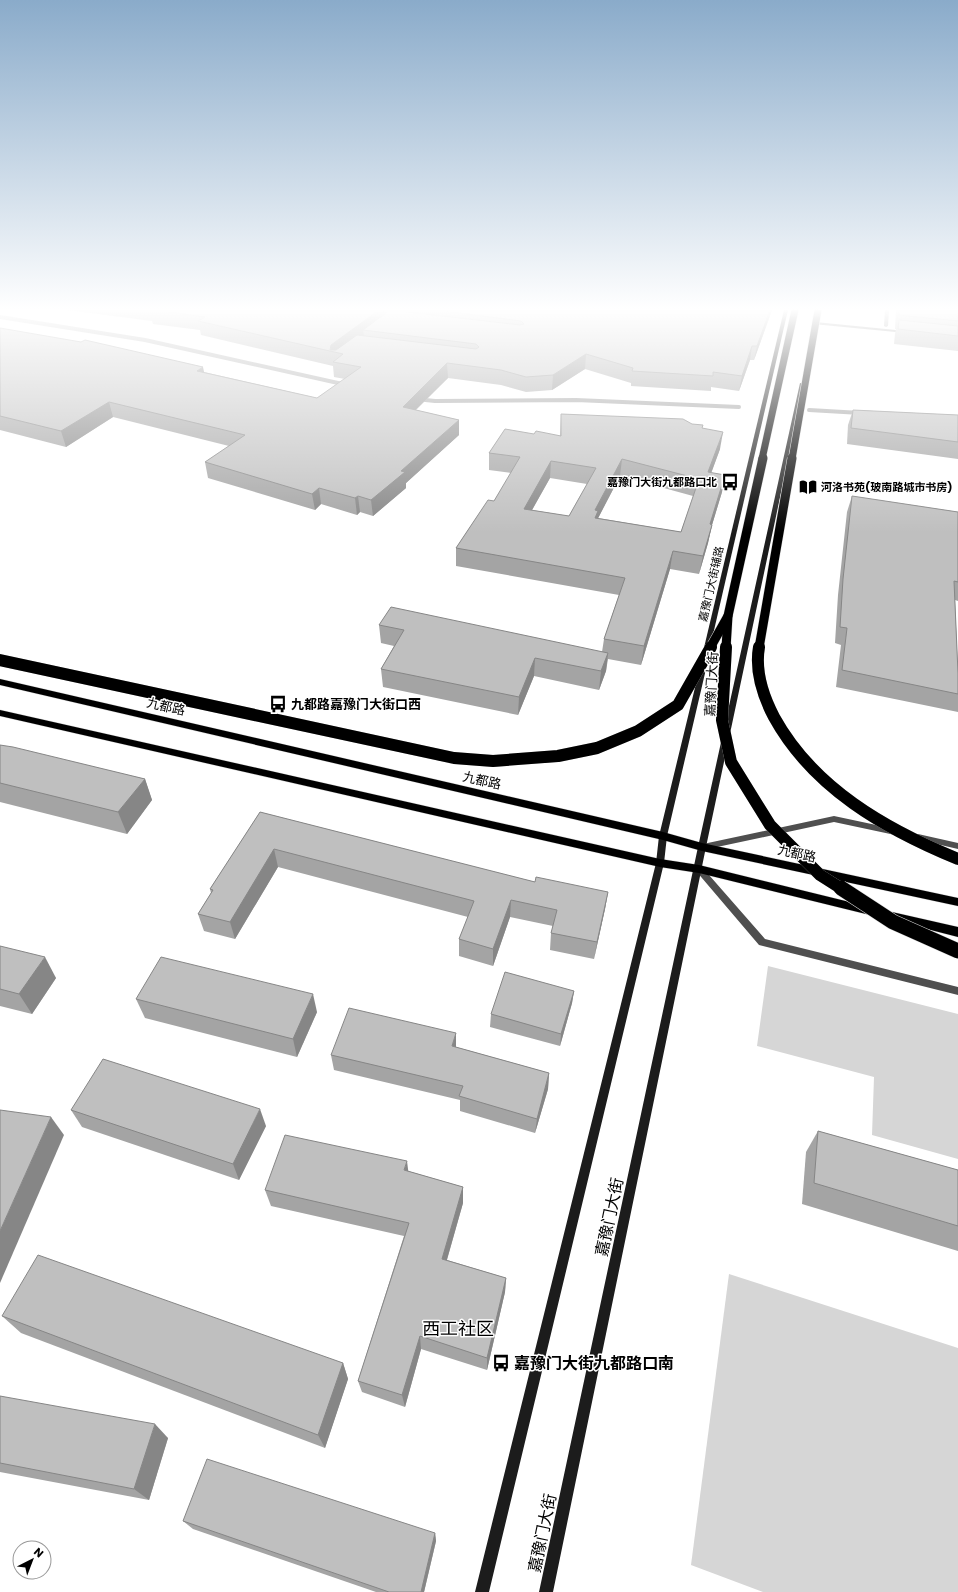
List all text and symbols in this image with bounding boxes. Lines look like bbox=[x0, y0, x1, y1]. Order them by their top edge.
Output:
bus stop icon: 嘉豫门大街九都路口北 bbox=[720, 472, 740, 492]
place label: 嘉豫门大街九都路口北 bbox=[607, 474, 717, 490]
library icon: 河洛书苑(玻南路城市书房) bbox=[798, 477, 818, 497]
place label: 河洛书苑(玻南路城市书房) bbox=[821, 479, 953, 495]
street label: 嘉豫门大街辅路 bbox=[695, 545, 727, 623]
street label: 嘉豫门大街 bbox=[700, 651, 723, 717]
street label: 九都路 bbox=[145, 693, 187, 720]
bus stop icon: 九都路嘉豫门大街口西 bbox=[268, 694, 288, 714]
place label: 九都路嘉豫门大街口西 bbox=[291, 695, 421, 714]
street label: 九都路 bbox=[461, 767, 503, 794]
street label: 九都路 bbox=[776, 840, 818, 867]
street label: 嘉豫门大街 bbox=[590, 1176, 629, 1259]
district label: 西工社区 bbox=[422, 1316, 494, 1341]
place label: 嘉豫门大街九都路口南 bbox=[514, 1352, 674, 1375]
bus stop icon: 嘉豫门大街九都路口南 bbox=[491, 1353, 511, 1373]
street label: 嘉豫门大街 bbox=[523, 1492, 562, 1575]
north arrow bbox=[12, 1540, 52, 1580]
text: N bbox=[30, 1544, 47, 1561]

